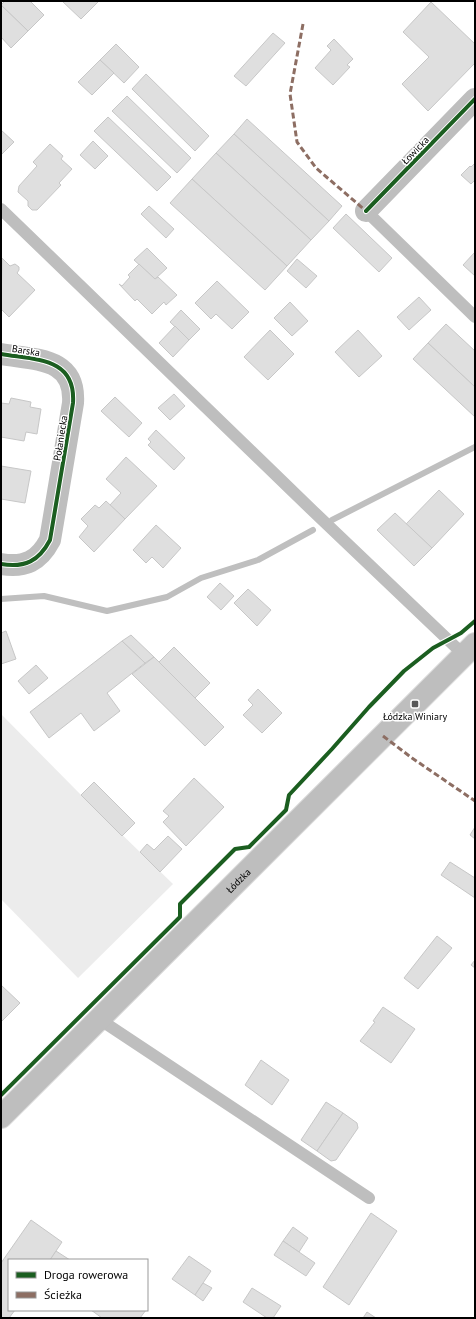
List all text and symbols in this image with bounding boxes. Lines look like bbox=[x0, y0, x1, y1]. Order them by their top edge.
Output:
street label: Łowicka bbox=[399, 134, 432, 167]
street label: Barska bbox=[11, 342, 41, 359]
street label: Połaniecka bbox=[50, 414, 71, 462]
marker: Łódzka Winiary bbox=[410, 699, 420, 709]
place label: Łódzka Winiary bbox=[383, 710, 447, 723]
street label: Łódzka bbox=[223, 866, 254, 896]
legend bbox=[8, 1259, 148, 1311]
text: Droga rowerowa bbox=[44, 1267, 128, 1282]
text: Ścieżka bbox=[44, 1287, 82, 1302]

